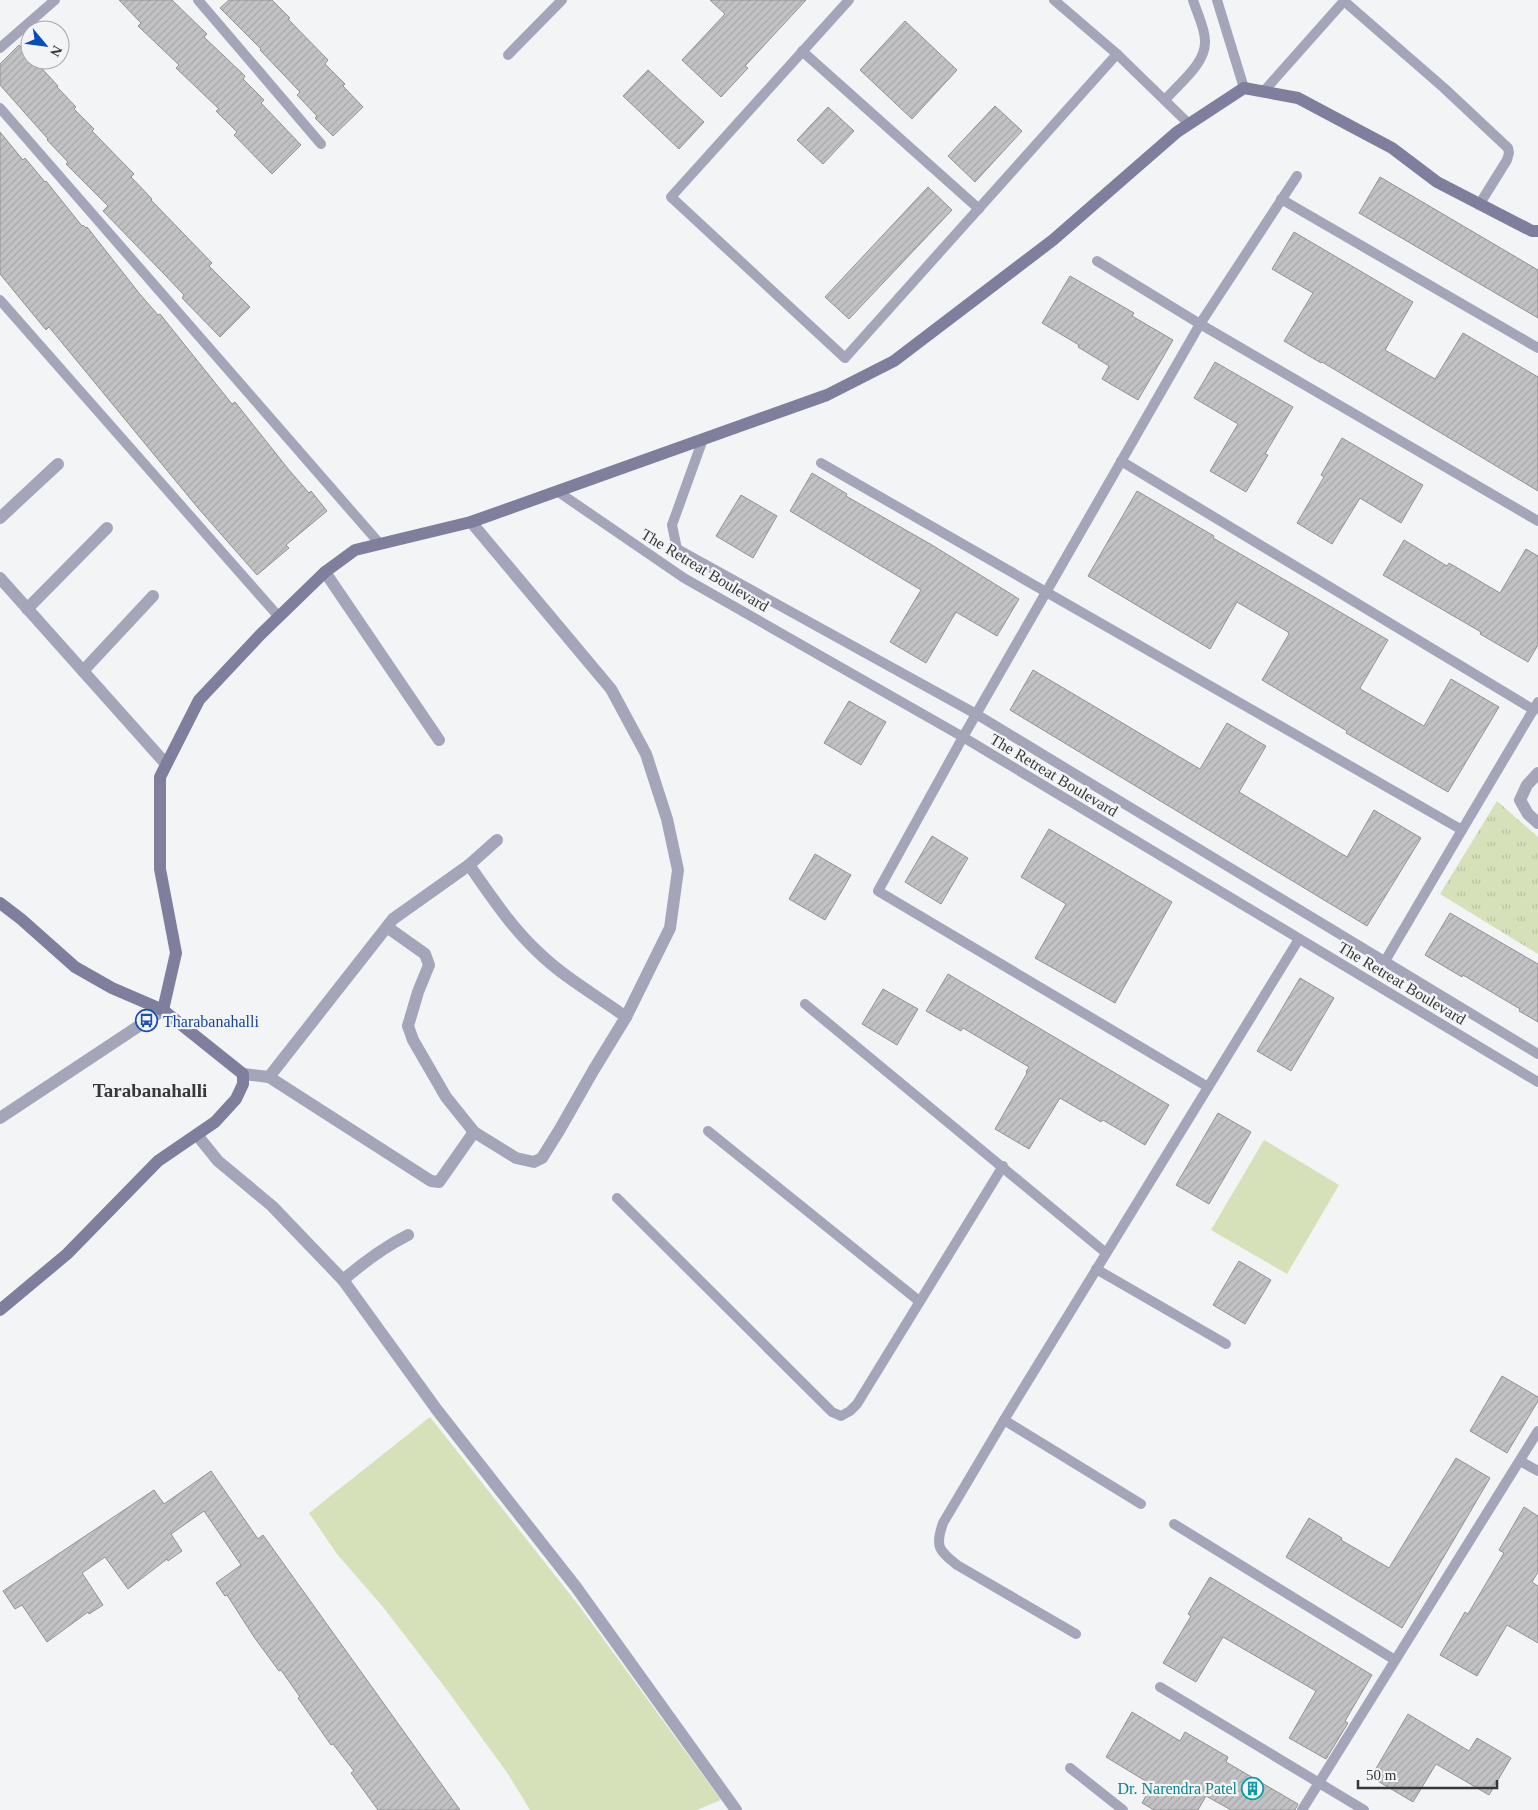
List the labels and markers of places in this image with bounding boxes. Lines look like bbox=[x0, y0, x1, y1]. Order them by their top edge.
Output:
bus stop icon: Tharabanahalli bbox=[135, 1009, 159, 1033]
place label: Tharabanahalli bbox=[163, 1013, 260, 1030]
building icon: Dr. Narendra Patel bbox=[1241, 1776, 1265, 1800]
place label: Dr. Narendra Patel bbox=[1117, 1780, 1238, 1797]

